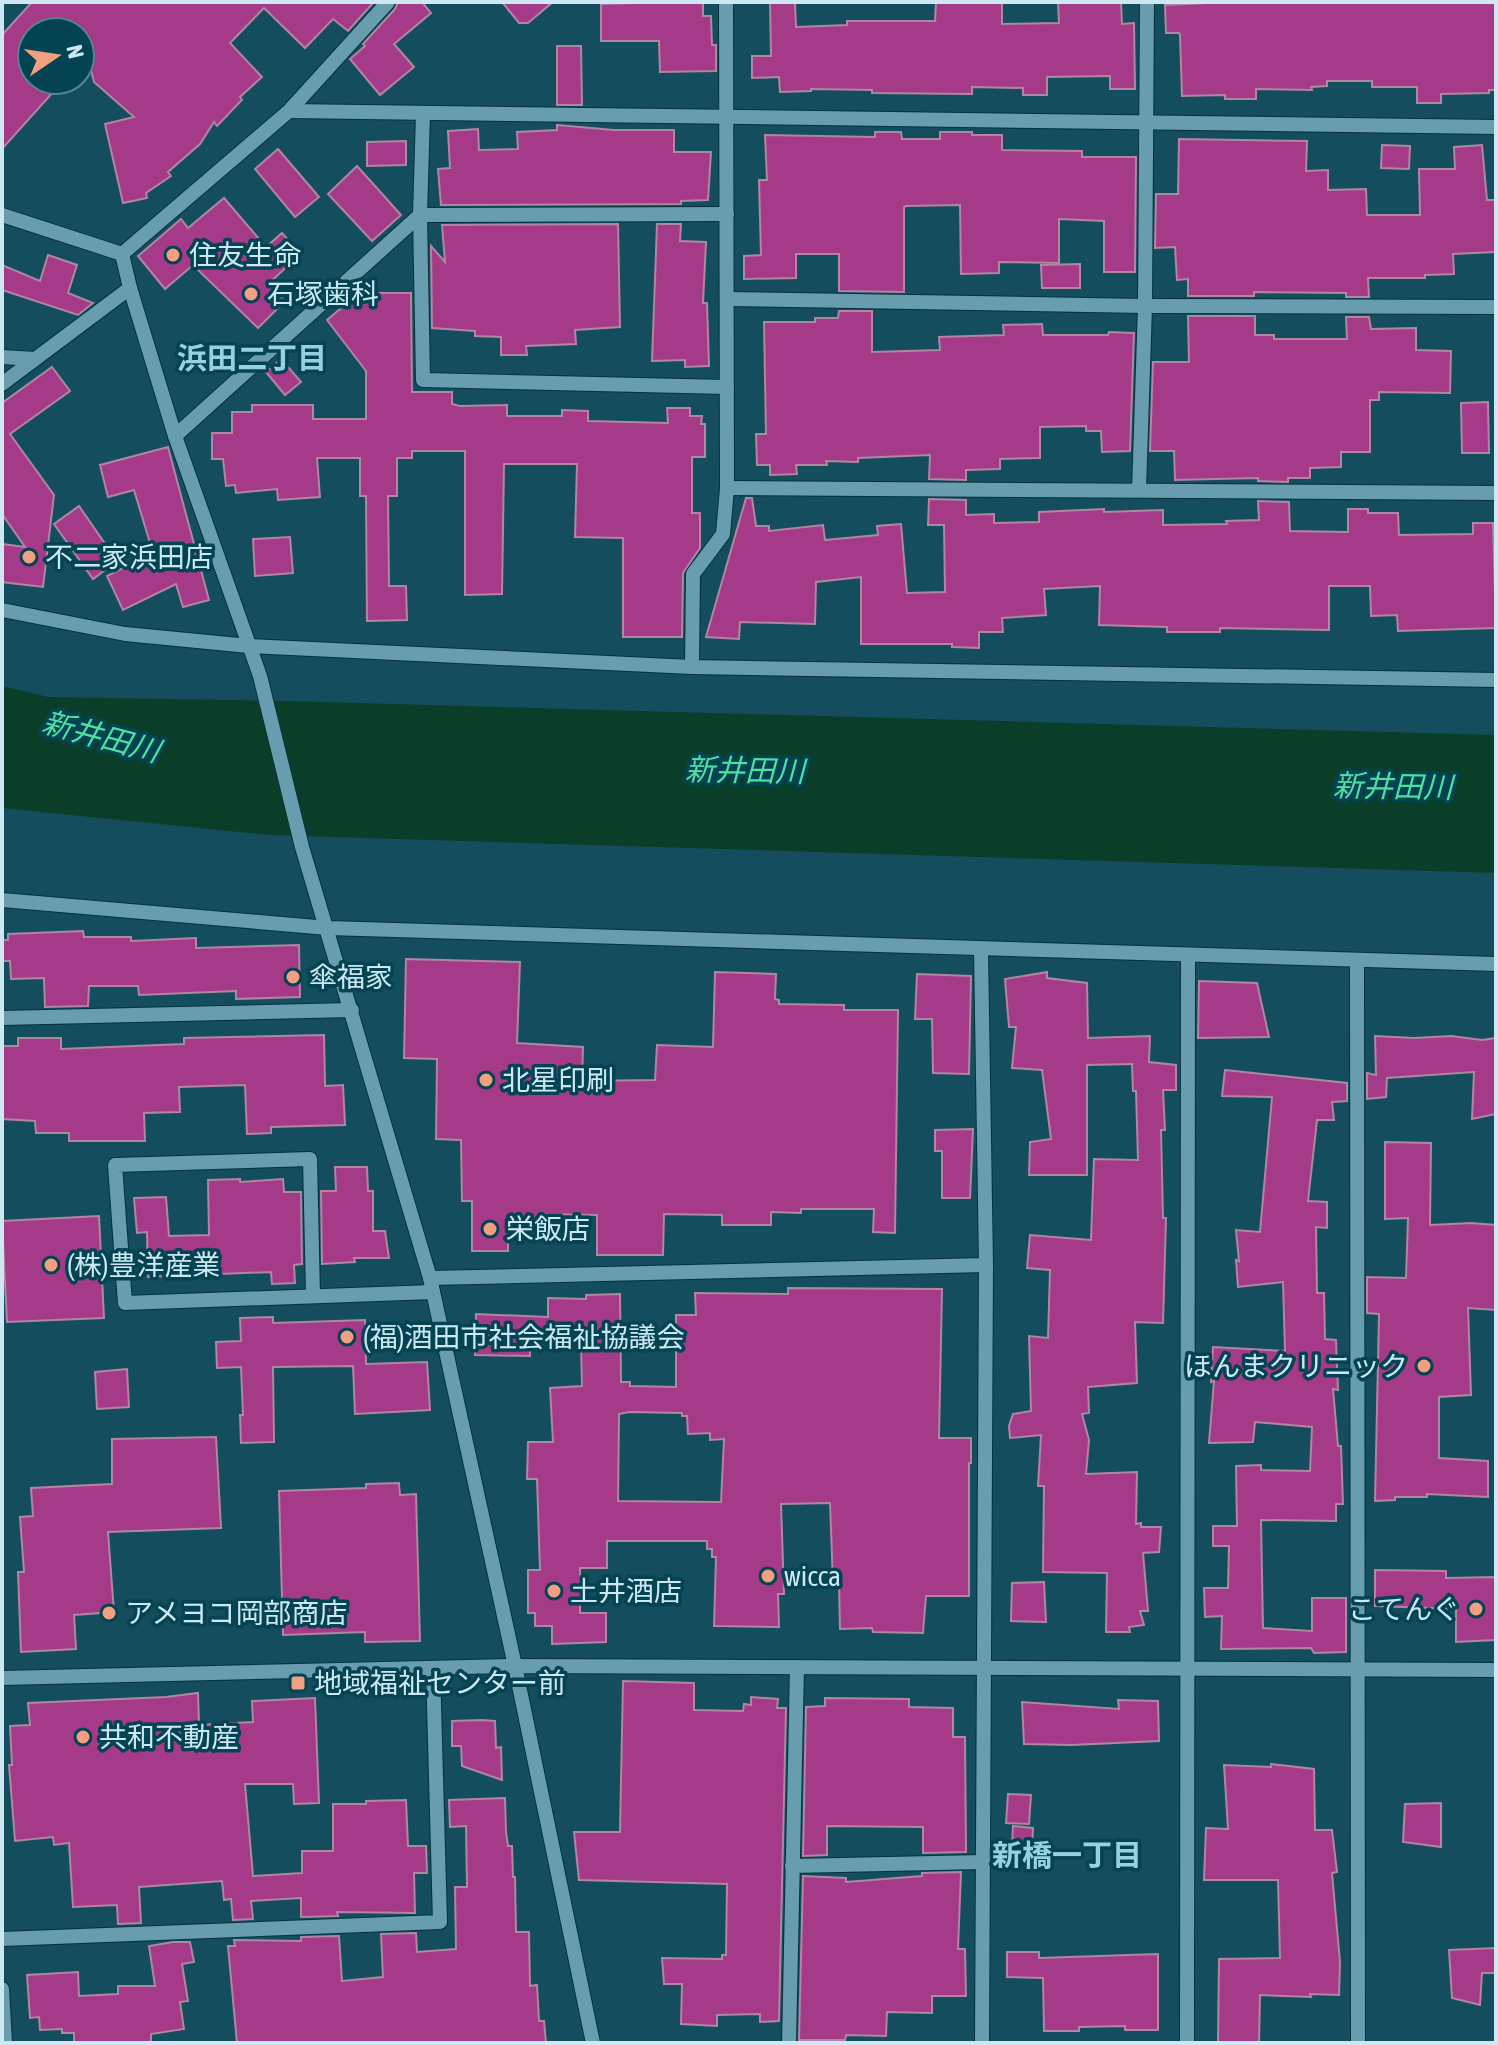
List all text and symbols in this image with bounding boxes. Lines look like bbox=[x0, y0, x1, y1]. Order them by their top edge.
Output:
north arrow bbox=[16, 16, 96, 96]
text: N bbox=[61, 42, 90, 61]
place label: 住友生命 bbox=[189, 239, 301, 271]
marker: 住友生命 bbox=[164, 246, 182, 264]
place label: 石塚歯科 bbox=[267, 278, 379, 310]
marker: 石塚歯科 bbox=[242, 285, 260, 303]
district label: 浜田二丁目 bbox=[177, 341, 327, 375]
place label: 不二家浜田店 bbox=[45, 541, 213, 573]
marker: 不二家浜田店 bbox=[20, 548, 38, 566]
water label: 新井田川 bbox=[39, 704, 167, 769]
water label: 新井田川 bbox=[685, 752, 808, 788]
water label: 新井田川 bbox=[1333, 768, 1456, 804]
place label: 傘福家 bbox=[309, 961, 393, 993]
marker: 傘福家 bbox=[284, 968, 302, 986]
place label: 北星印刷 bbox=[502, 1064, 614, 1096]
marker: 北星印刷 bbox=[477, 1071, 495, 1089]
place label: 栄飯店 bbox=[506, 1213, 590, 1245]
marker: 栄飯店 bbox=[481, 1220, 499, 1238]
place label: (株)豊洋産業 bbox=[67, 1249, 220, 1281]
marker: (株)豊洋産業 bbox=[42, 1256, 60, 1274]
place label: (福)酒田市社会福祉協議会 bbox=[363, 1321, 684, 1353]
marker: (福)酒田市社会福祉協議会 bbox=[338, 1328, 356, 1346]
place label: ほんまクリニック bbox=[1184, 1350, 1408, 1382]
marker: ほんまクリニック bbox=[1415, 1357, 1433, 1375]
place label: wicca bbox=[784, 1560, 841, 1592]
marker: wicca bbox=[759, 1567, 777, 1585]
place label: 土井酒店 bbox=[570, 1575, 682, 1607]
marker: 土井酒店 bbox=[545, 1582, 563, 1600]
place label: こてんぐ bbox=[1348, 1593, 1460, 1625]
place label: アメヨコ岡部商店 bbox=[125, 1597, 348, 1629]
marker: こてんぐ bbox=[1467, 1600, 1485, 1618]
marker: アメヨコ岡部商店 bbox=[100, 1604, 118, 1622]
place label: 地域福祉センター前 bbox=[314, 1667, 566, 1699]
marker: 地域福祉センター前 bbox=[289, 1674, 307, 1692]
place label: 共和不動産 bbox=[99, 1721, 239, 1753]
marker: 共和不動産 bbox=[74, 1728, 92, 1746]
district label: 新橋一丁目 bbox=[992, 1838, 1142, 1872]

